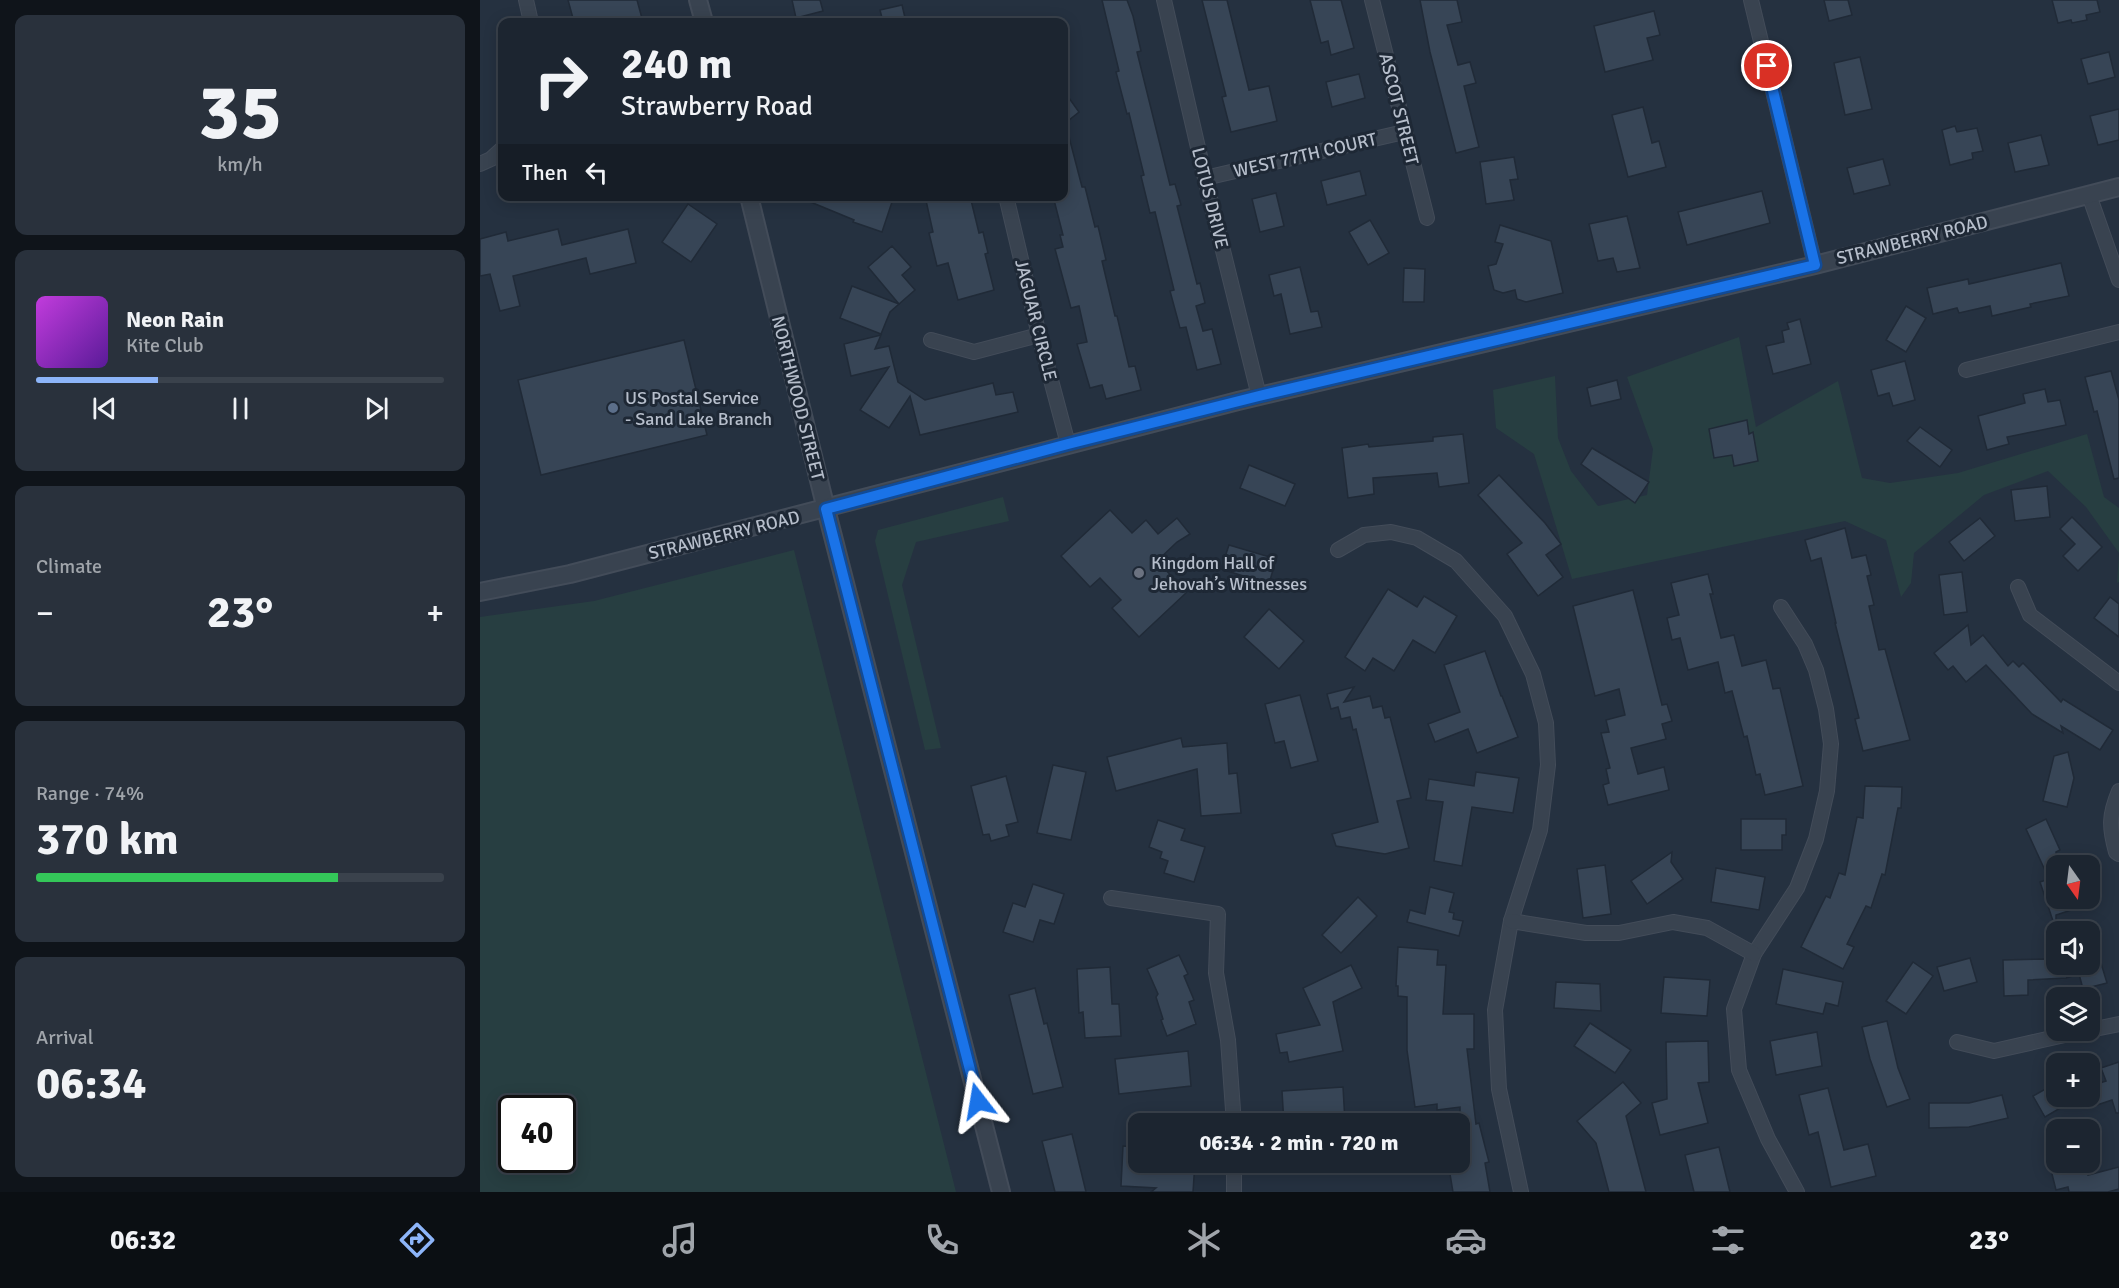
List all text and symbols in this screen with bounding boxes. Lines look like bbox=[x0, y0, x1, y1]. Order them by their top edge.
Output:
text: 240 m bbox=[621, 39, 732, 90]
pin bbox=[1741, 40, 1792, 91]
icon: right bbox=[522, 42, 600, 120]
icon: arrive bbox=[1750, 49, 1783, 82]
street label: ASCOT STREET bbox=[1375, 51, 1424, 167]
text: 35 bbox=[198, 65, 282, 161]
text: Strawberry Road bbox=[621, 90, 813, 123]
street label: WEST 77TH COURT bbox=[1231, 128, 1379, 182]
street label: LOTUS DRIVE bbox=[1187, 145, 1233, 251]
text: km/h bbox=[217, 152, 263, 177]
icon: left bbox=[580, 156, 613, 189]
text: Then bbox=[522, 159, 568, 186]
street label: STRAWBERRY ROAD bbox=[1834, 211, 1990, 269]
street label: JAGUAR CIRCLE bbox=[1010, 257, 1062, 383]
text: Neon Rain bbox=[126, 306, 224, 333]
street label: NORTHWOOD STREET bbox=[767, 314, 829, 483]
text: Kite Club bbox=[126, 333, 204, 358]
place label: US Postal Service - Sand Lake Branch bbox=[625, 387, 772, 430]
icon: previous bbox=[88, 392, 121, 425]
icon: pause bbox=[224, 392, 257, 425]
icon: next bbox=[360, 392, 393, 425]
marker: US Postal Service - Sand Lake Branch bbox=[606, 401, 620, 415]
street label: STRAWBERRY ROAD bbox=[646, 506, 802, 564]
place label: Kingdom Hall of Jehovah’s Witnesses bbox=[1151, 552, 1307, 595]
text: Climate bbox=[36, 554, 102, 579]
marker: Kingdom Hall of Jehovah’s Witnesses bbox=[1132, 566, 1146, 580]
text: 23° bbox=[207, 585, 273, 640]
text: − bbox=[36, 593, 54, 634]
text: + bbox=[426, 593, 444, 634]
text: Range · 74% bbox=[36, 781, 144, 806]
text: 370 km bbox=[36, 812, 179, 867]
north arrow bbox=[2046, 855, 2100, 909]
map controls bbox=[2046, 855, 2100, 1173]
button: sound bbox=[2046, 921, 2100, 975]
button: layers bbox=[2046, 987, 2100, 1041]
text: Arrival bbox=[36, 1025, 94, 1050]
button: + bbox=[2046, 1053, 2100, 1107]
text: 06:34 bbox=[36, 1056, 146, 1111]
position arrow bbox=[946, 1069, 1010, 1133]
speed limit sign: 40 bbox=[498, 1095, 576, 1173]
button: − bbox=[2046, 1119, 2100, 1173]
text: 06:34 · 2 min · 720 m bbox=[1199, 1129, 1399, 1156]
icon: directions bbox=[396, 1219, 438, 1261]
icon: music bbox=[659, 1219, 701, 1261]
icon: phone bbox=[921, 1219, 963, 1261]
icon: climate bbox=[1183, 1219, 1225, 1261]
icon: car bbox=[1445, 1219, 1487, 1261]
icon: filters bbox=[1707, 1219, 1749, 1261]
text: 06:32 bbox=[110, 1224, 176, 1257]
text: 23° bbox=[1969, 1224, 2009, 1257]

